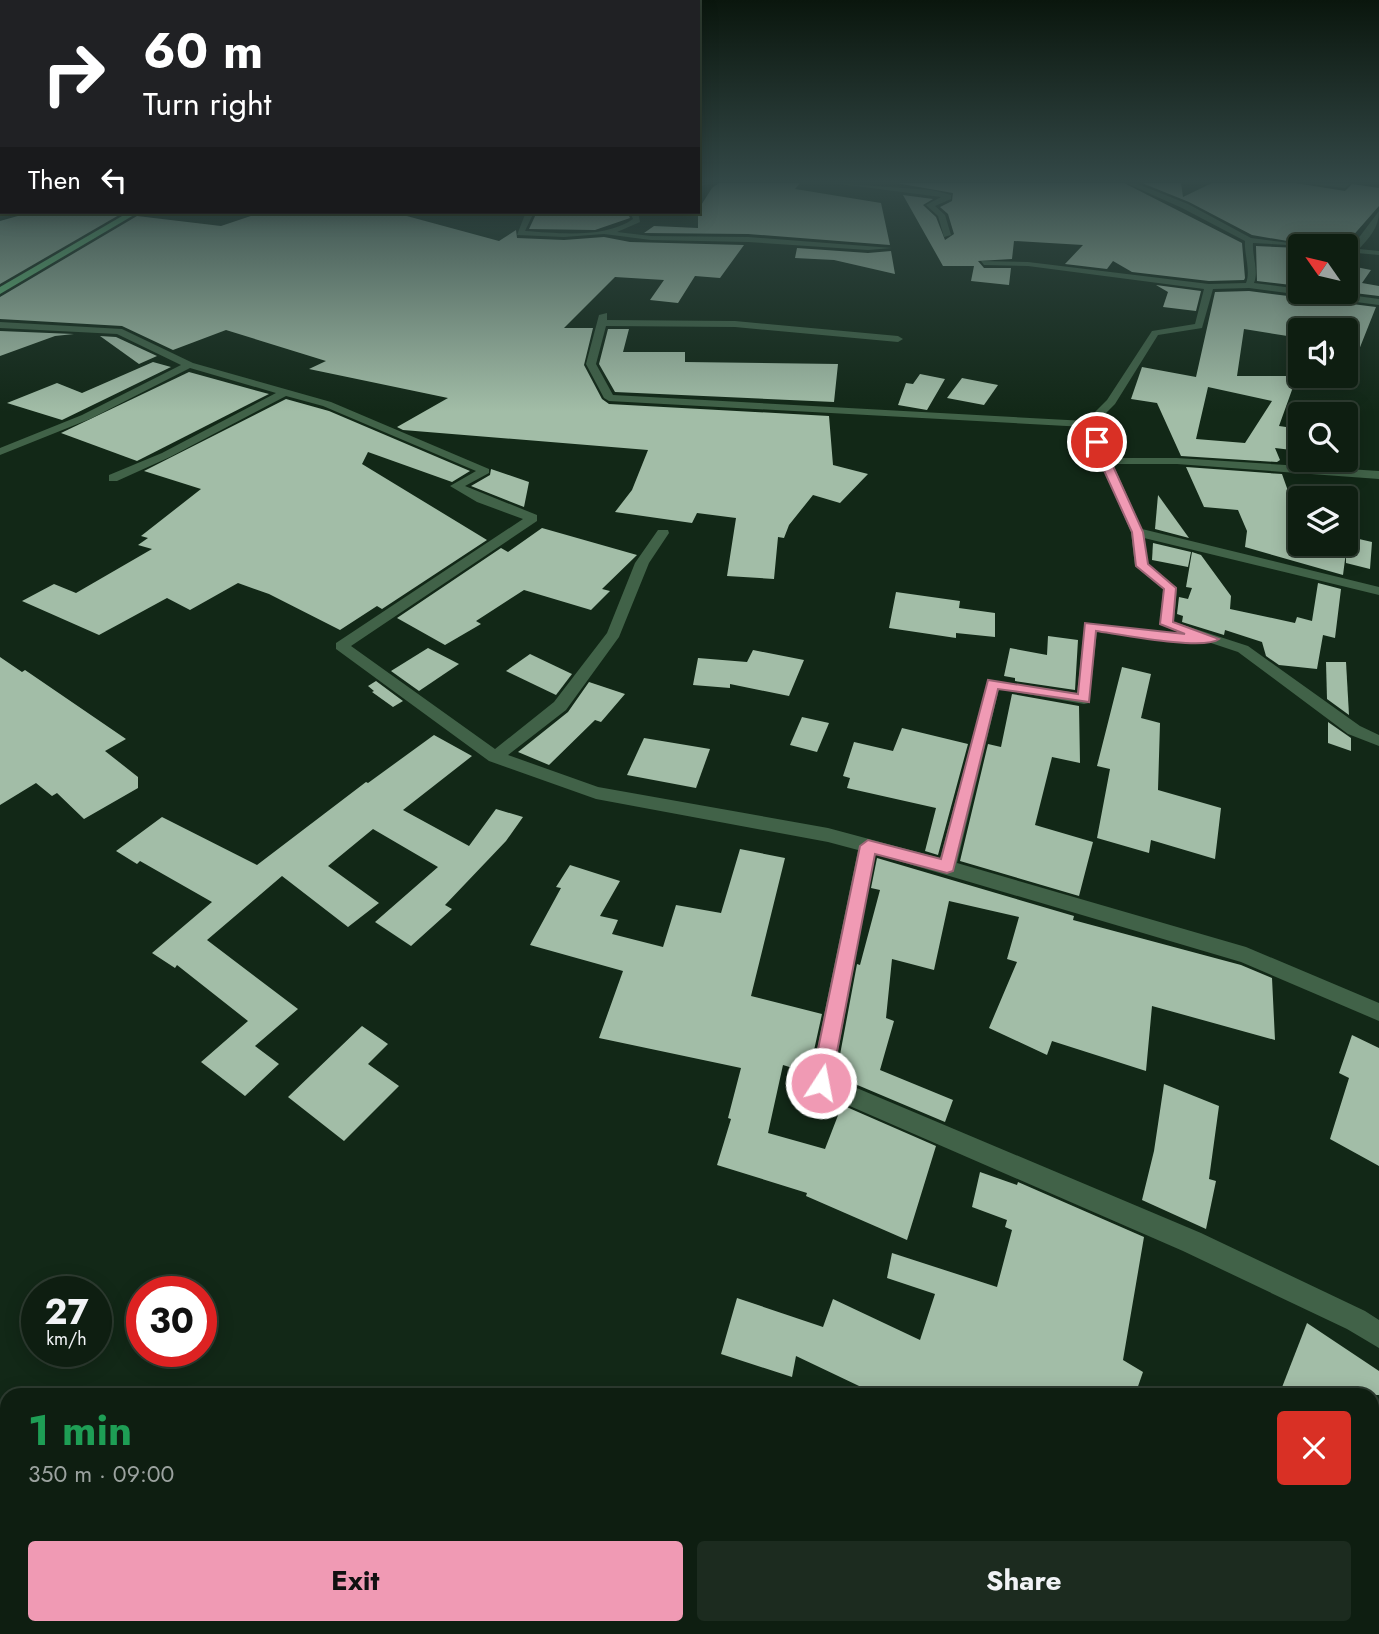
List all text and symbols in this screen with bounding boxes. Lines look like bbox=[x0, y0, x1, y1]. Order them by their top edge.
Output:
text: 60 m bbox=[143, 16, 263, 86]
icon: right bbox=[28, 28, 119, 119]
text: Turn right bbox=[143, 81, 272, 127]
text: Then bbox=[28, 161, 81, 199]
icon: left bbox=[95, 161, 133, 199]
north arrow bbox=[1288, 234, 1358, 304]
map controls bbox=[1288, 234, 1358, 556]
button: sound bbox=[1288, 318, 1358, 388]
button: search bbox=[1288, 402, 1358, 472]
pin bbox=[1067, 412, 1127, 472]
icon: arrive bbox=[1078, 423, 1116, 461]
button: layers bbox=[1288, 486, 1358, 556]
position arrow bbox=[784, 1046, 858, 1120]
speed limit sign: 30 bbox=[126, 1276, 217, 1367]
text: 27 bbox=[44, 1287, 89, 1337]
text: km/h bbox=[46, 1326, 87, 1352]
text: 1 min bbox=[28, 1400, 132, 1461]
button: close bbox=[1277, 1411, 1351, 1485]
text: 350 m · 09:00 bbox=[28, 1457, 174, 1491]
button: Exit bbox=[28, 1541, 683, 1621]
button: Share bbox=[697, 1541, 1351, 1621]

